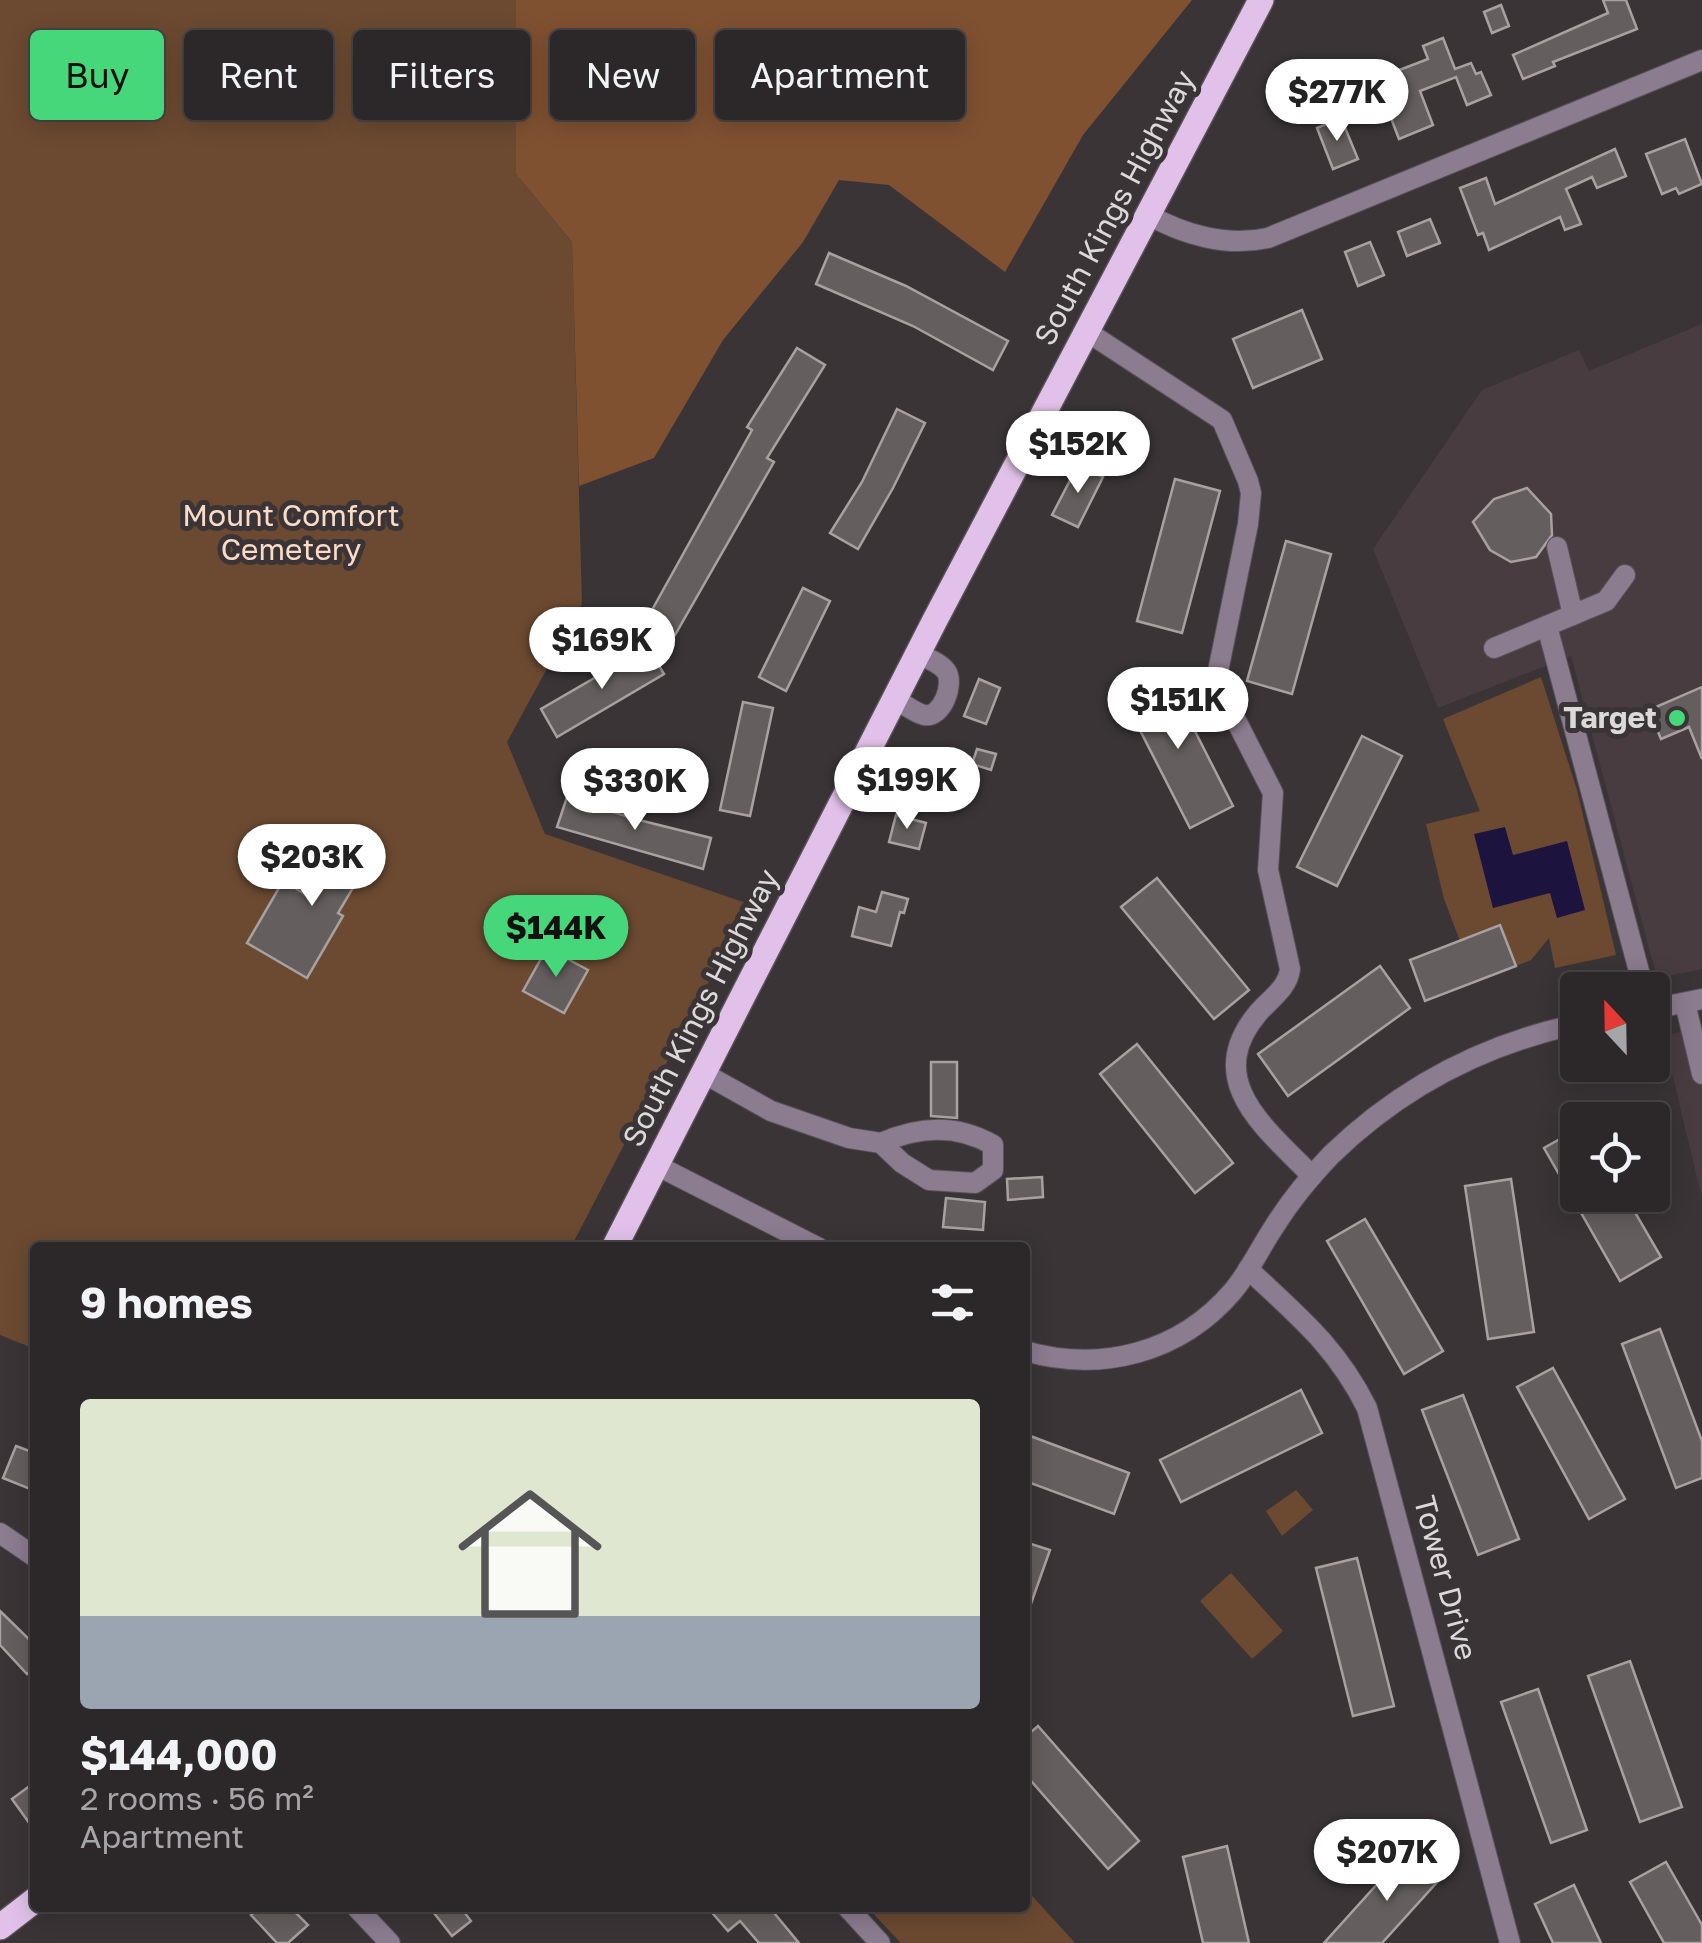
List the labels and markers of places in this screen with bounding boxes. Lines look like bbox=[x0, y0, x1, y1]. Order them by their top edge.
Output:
pin: $277K bbox=[1267, 59, 1407, 144]
pin: $152K bbox=[1008, 411, 1148, 496]
pin: $169K bbox=[532, 607, 672, 692]
pin: $151K bbox=[1108, 667, 1248, 752]
place label: Target bbox=[1563, 699, 1657, 735]
marker: Target bbox=[1666, 707, 1688, 729]
pin: $199K bbox=[837, 747, 977, 832]
pin: $330K bbox=[565, 748, 705, 833]
pin: $203K bbox=[242, 824, 382, 909]
pin: $144K bbox=[486, 895, 626, 980]
pin: $207K bbox=[1317, 1819, 1457, 1904]

